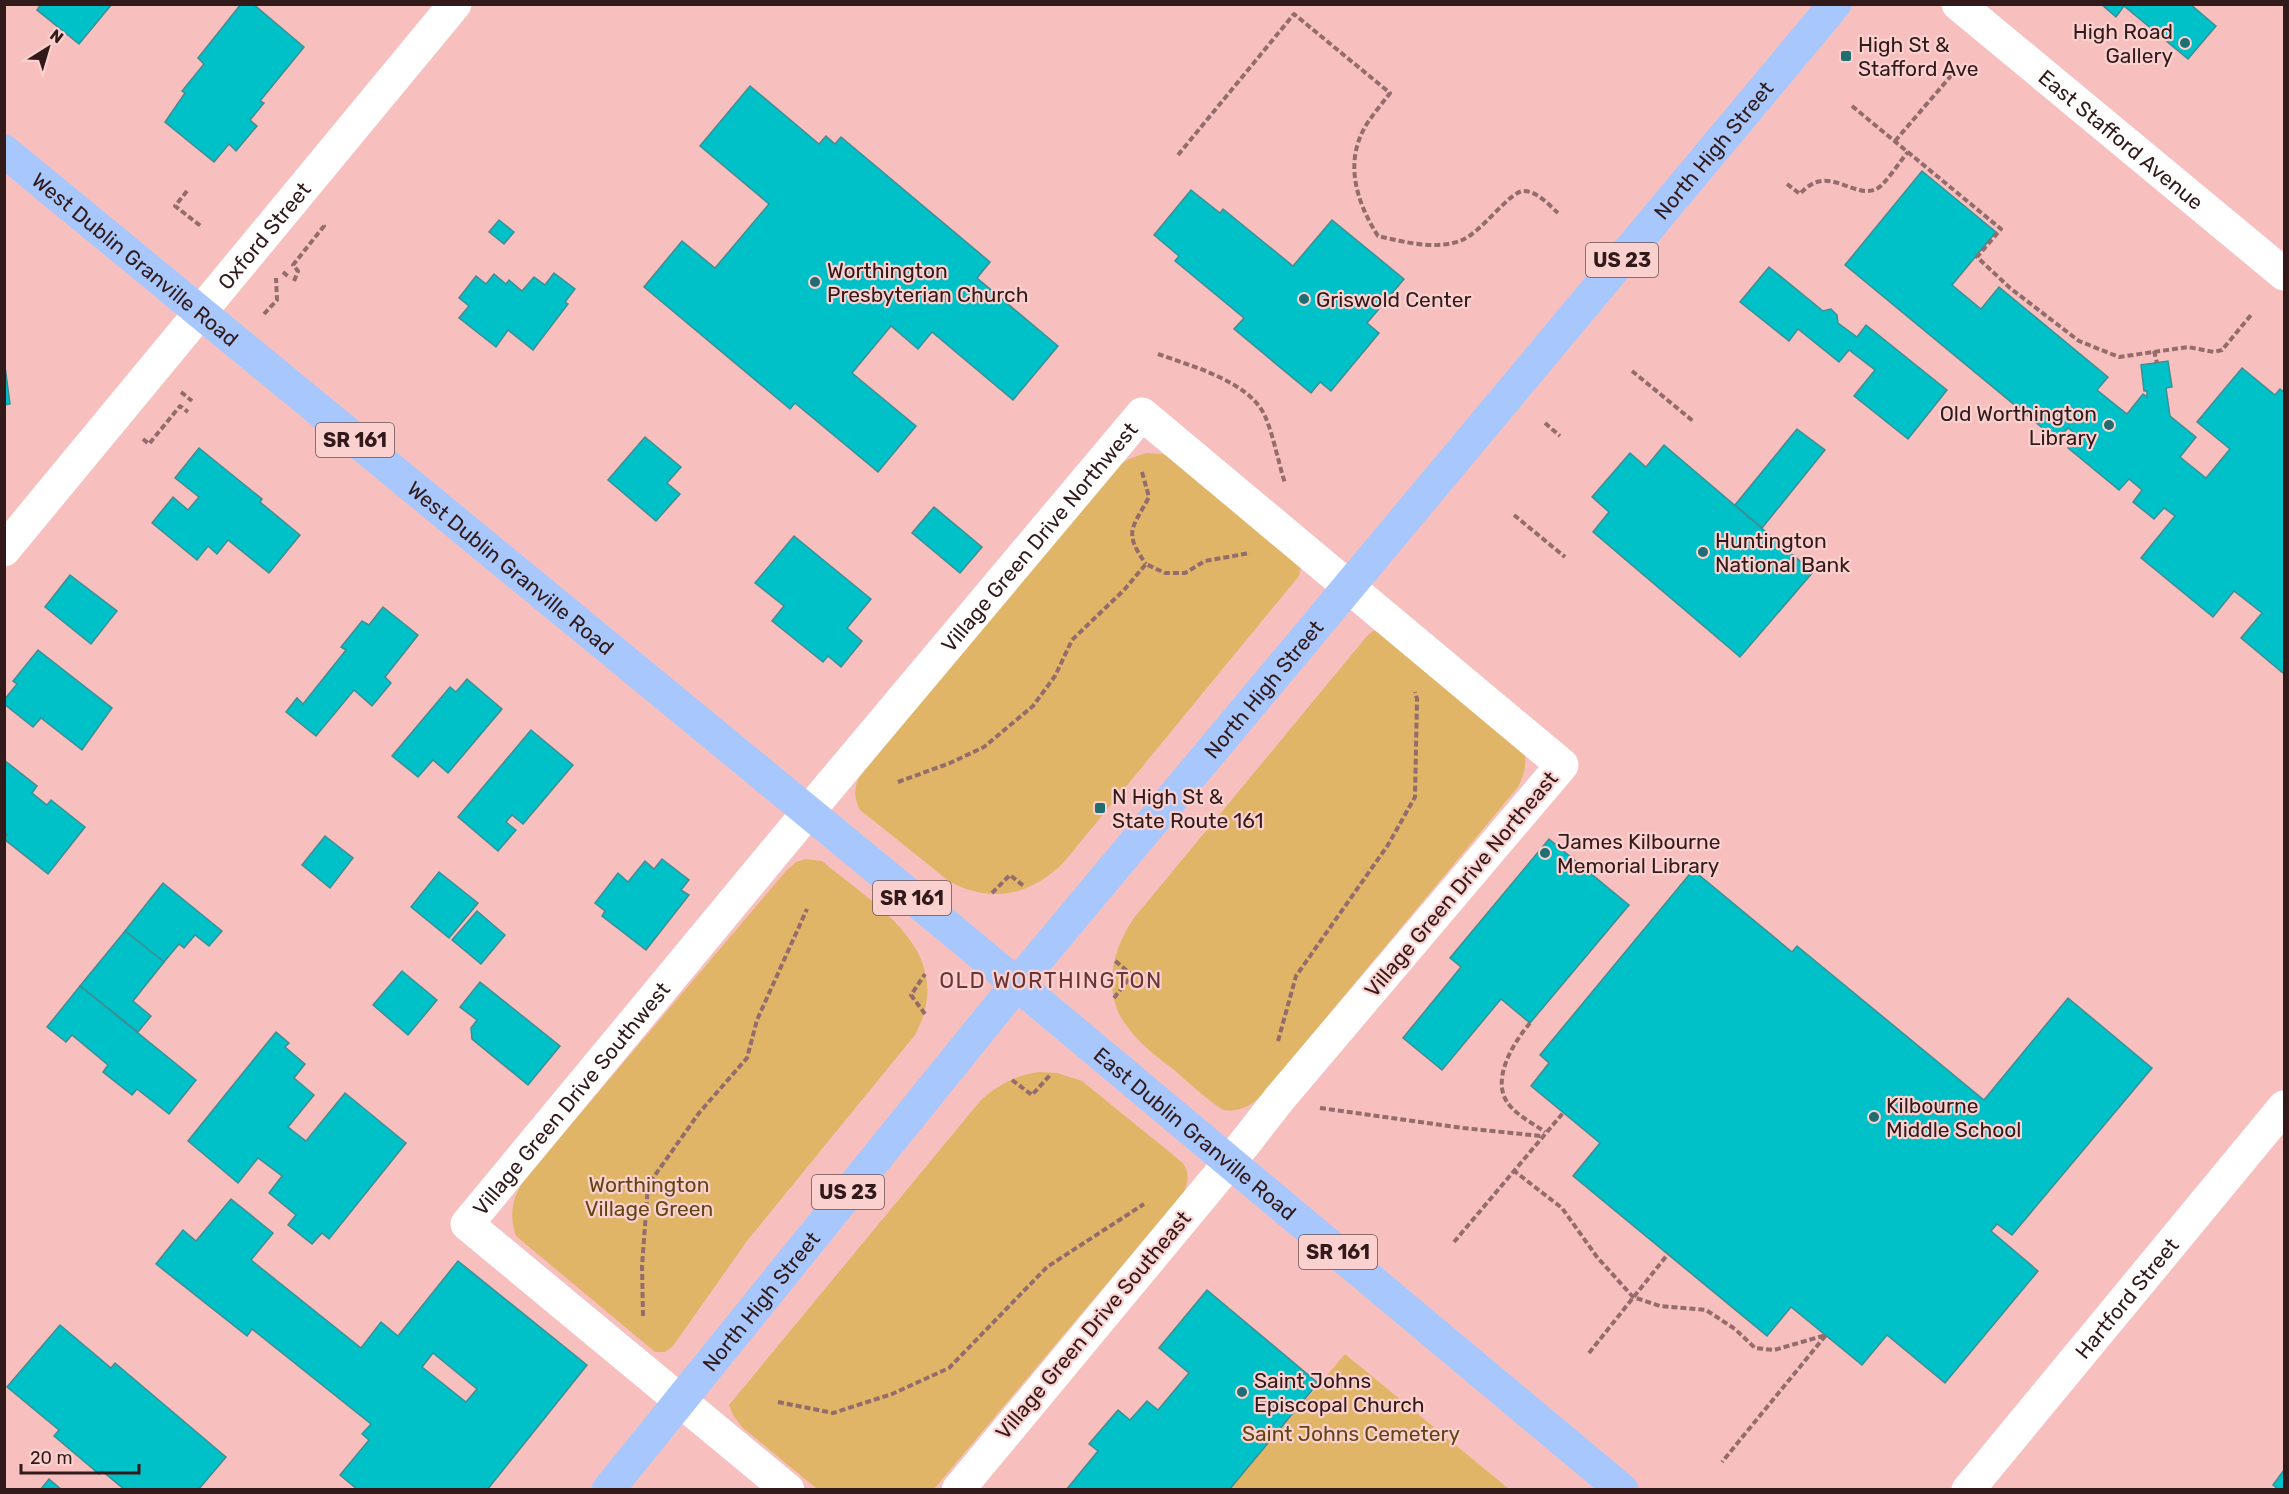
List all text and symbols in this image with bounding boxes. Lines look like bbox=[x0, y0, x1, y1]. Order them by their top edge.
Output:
north arrow bbox=[18, 18, 78, 78]
place label: High Road Gallery bbox=[2073, 19, 2173, 68]
text: N bbox=[46, 25, 67, 47]
place label: High St & Stafford Ave bbox=[1858, 32, 1978, 81]
marker: High Road Gallery bbox=[2178, 36, 2192, 50]
marker: High St & Stafford Ave bbox=[1839, 49, 1853, 63]
street label: East Stafford Avenue bbox=[2034, 64, 2209, 215]
street label: North High Street bbox=[1648, 76, 1778, 224]
street label: West Dublin Granville Road bbox=[27, 167, 244, 351]
street label: Oxford Street bbox=[212, 177, 315, 294]
road number: US 23 bbox=[1586, 243, 1658, 277]
place label: Worthington Presbyterian Church bbox=[827, 258, 1028, 307]
marker: Worthington Presbyterian Church bbox=[808, 275, 822, 289]
place label: Griswold Center bbox=[1316, 287, 1471, 312]
marker: Griswold Center bbox=[1297, 292, 1311, 306]
place label: Old Worthington Library bbox=[1940, 401, 2097, 450]
street label: Village Green Drive Northwest bbox=[936, 417, 1142, 657]
marker: Old Worthington Library bbox=[2102, 418, 2116, 432]
road number: SR 161 bbox=[316, 423, 394, 457]
street label: West Dublin Granville Road bbox=[403, 475, 619, 660]
place label: Huntington National Bank bbox=[1715, 528, 1850, 577]
marker: Huntington National Bank bbox=[1696, 545, 1710, 559]
street label: North High Street bbox=[1199, 615, 1328, 763]
street label: Village Green Drive Northeast bbox=[1359, 766, 1563, 1002]
place label: N High St & State Route 161 bbox=[1112, 784, 1263, 833]
marker: N High St & State Route 161 bbox=[1093, 801, 1107, 815]
place label: James Kilbourne Memorial Library bbox=[1557, 829, 1721, 878]
marker: James Kilbourne Memorial Library bbox=[1538, 846, 1552, 860]
road number: SR 161 bbox=[873, 881, 951, 915]
district label: OLD WORTHINGTON bbox=[939, 967, 1163, 994]
street label: Village Green Drive Southwest bbox=[467, 977, 675, 1220]
street label: East Dublin Granville Road bbox=[1089, 1042, 1301, 1225]
place label: Kilbourne Middle School bbox=[1886, 1093, 2021, 1142]
marker: Kilbourne Middle School bbox=[1867, 1110, 1881, 1124]
park label: Worthington Village Green bbox=[585, 1172, 713, 1221]
road number: US 23 bbox=[812, 1175, 884, 1209]
street label: Village Green Drive Southeast bbox=[990, 1206, 1196, 1444]
street label: North High Street bbox=[697, 1226, 825, 1376]
street label: Hartford Street bbox=[2069, 1233, 2183, 1363]
road number: SR 161 bbox=[1299, 1235, 1377, 1269]
place label: Saint Johns Episcopal Church bbox=[1254, 1368, 1425, 1417]
marker: Saint Johns Episcopal Church bbox=[1235, 1385, 1249, 1399]
park label: Saint Johns Cemetery bbox=[1242, 1421, 1460, 1446]
scale bar bbox=[21, 1437, 140, 1475]
text: 20 m bbox=[30, 1447, 72, 1469]

